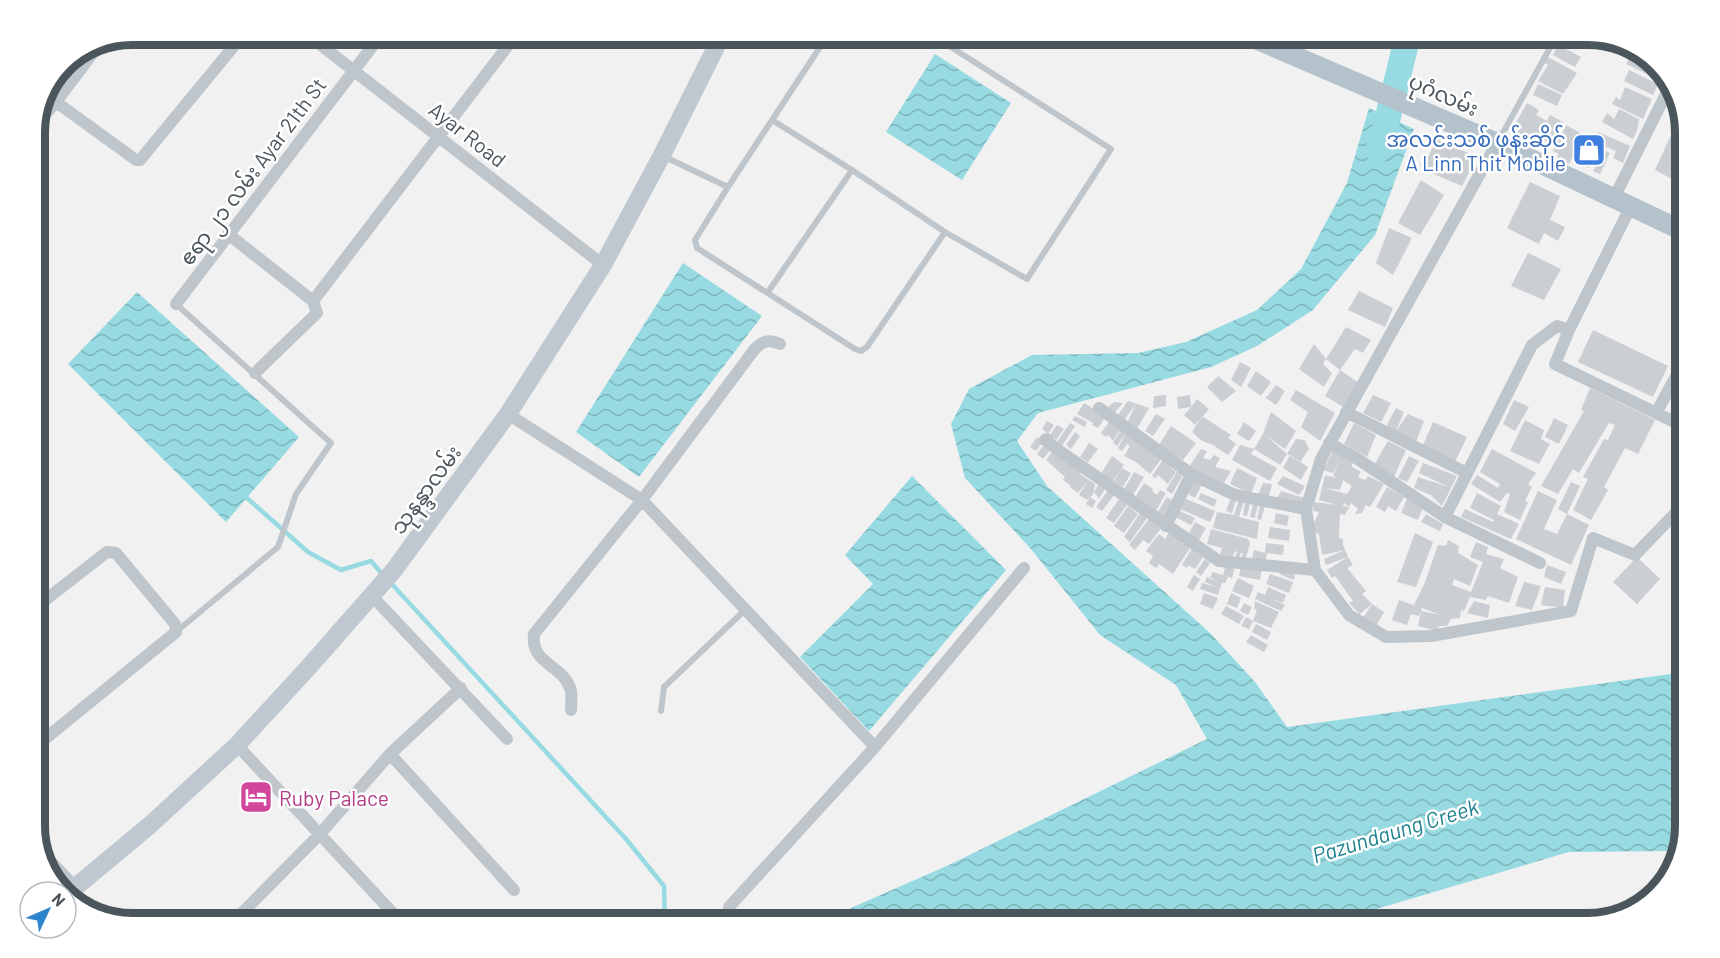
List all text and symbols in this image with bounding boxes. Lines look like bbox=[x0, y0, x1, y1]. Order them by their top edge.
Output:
street label: ပုဂံလမ်း bbox=[1403, 66, 1483, 126]
street label: ဧရာ ၂၁ လမ်း Ayar 21th St bbox=[172, 71, 335, 273]
street label: Ayar Road bbox=[425, 96, 511, 172]
place label: အလင်းသစ် ဖုန်းဆိုင် A Linn Thit Mobile bbox=[1386, 124, 1566, 175]
shop icon: အလင်းသစ် ဖုန်းဆိုင် A Linn Thit Mobile bbox=[1571, 132, 1607, 168]
street label: သုနန္ဒာလမ်း bbox=[383, 439, 471, 542]
hotel icon: Ruby Palace bbox=[238, 779, 274, 815]
place label: Ruby Palace bbox=[279, 785, 389, 810]
water label: Pazundaung Creek bbox=[1309, 792, 1481, 868]
north arrow bbox=[18, 880, 78, 940]
text: N bbox=[49, 889, 70, 910]

